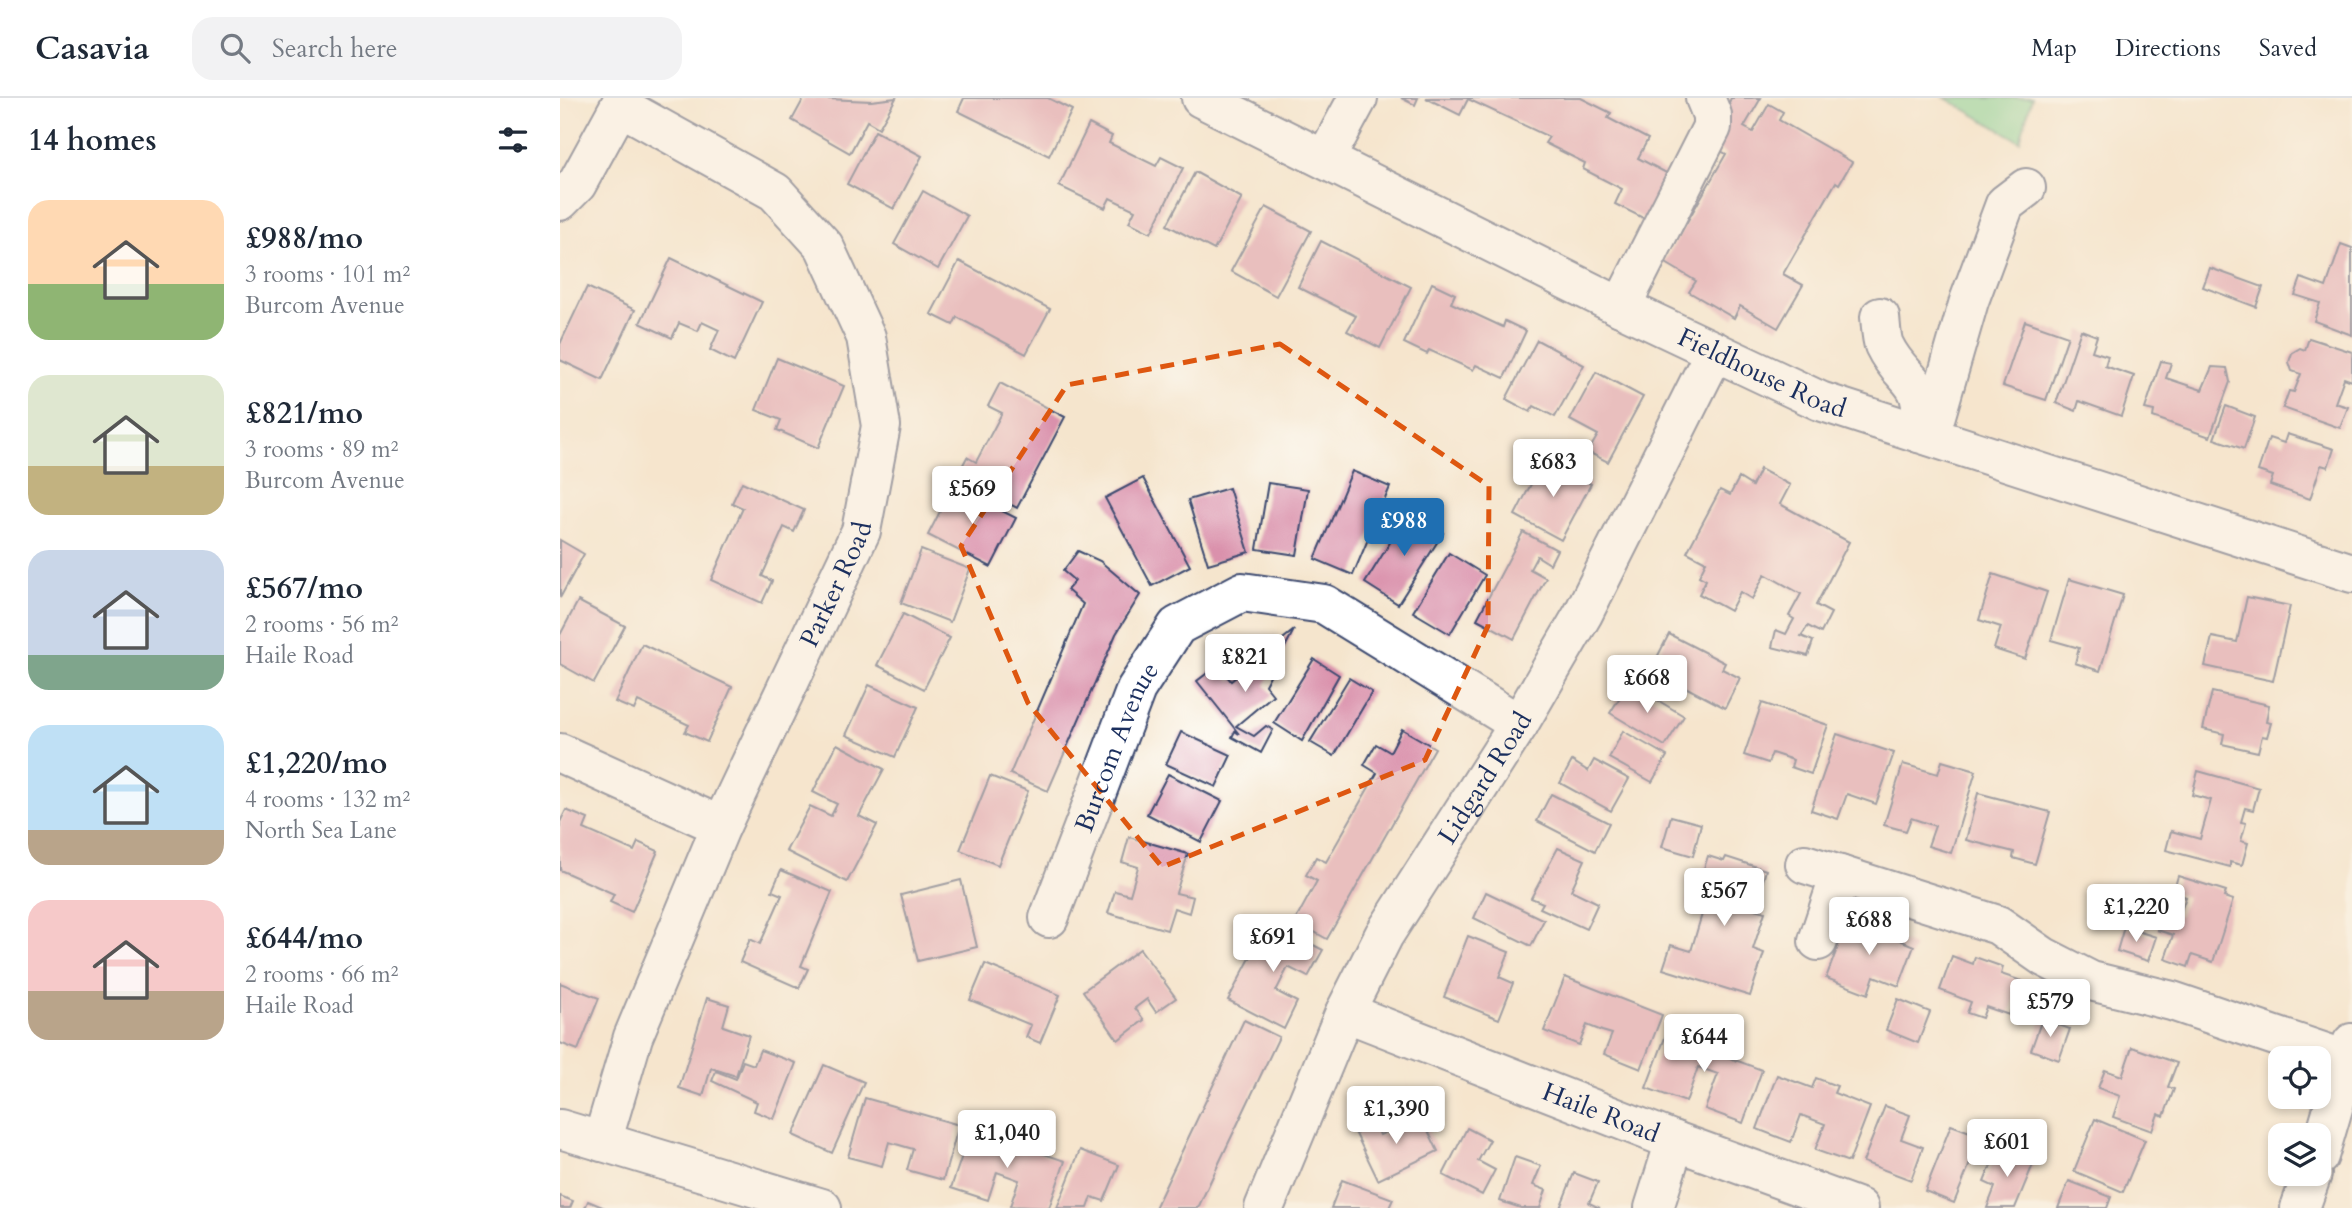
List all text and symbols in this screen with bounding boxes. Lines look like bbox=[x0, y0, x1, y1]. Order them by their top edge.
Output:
search box bbox=[192, 17, 682, 80]
text: Casavia bbox=[35, 26, 150, 71]
icon: search bbox=[216, 29, 254, 67]
text: Search here bbox=[272, 31, 398, 66]
text: Map bbox=[2031, 32, 2077, 65]
text: Directions bbox=[2115, 32, 2221, 65]
text: Saved bbox=[2259, 32, 2317, 65]
text: 14 homes bbox=[28, 120, 157, 161]
icon: filters bbox=[494, 121, 532, 159]
text: £988/mo bbox=[245, 218, 363, 259]
icon: home bbox=[84, 228, 168, 312]
text: 3 rooms · 101 m² bbox=[245, 259, 410, 290]
text: Burcom Avenue bbox=[245, 290, 405, 321]
street label: Fieldhouse Road bbox=[1672, 319, 1851, 426]
text: £821/mo bbox=[245, 393, 363, 434]
icon: home bbox=[84, 403, 168, 487]
text: 3 rooms · 89 m² bbox=[245, 434, 398, 465]
pin: £683 bbox=[1512, 440, 1594, 499]
text: £683 bbox=[1529, 446, 1577, 477]
text: Burcom Avenue bbox=[245, 465, 405, 496]
pin: £569 bbox=[931, 466, 1013, 526]
text: £569 bbox=[948, 473, 996, 504]
pin: £988 bbox=[1363, 498, 1445, 558]
text: £988 bbox=[1380, 505, 1428, 536]
street label: Parker Road bbox=[791, 519, 880, 653]
text: £567/mo bbox=[245, 568, 363, 609]
icon: home bbox=[84, 578, 168, 662]
text: 2 rooms · 56 m² bbox=[245, 609, 398, 640]
pin: £821 bbox=[1204, 634, 1286, 694]
text: Haile Road bbox=[245, 640, 354, 671]
text: £821 bbox=[1221, 641, 1269, 672]
street label: Burcom Avenue bbox=[1066, 655, 1167, 837]
pin: £668 bbox=[1606, 656, 1688, 715]
text: £668 bbox=[1623, 662, 1671, 693]
street label: Lidgard Road bbox=[1429, 705, 1540, 851]
text: £1,220/mo bbox=[245, 743, 387, 784]
icon: home bbox=[84, 753, 168, 837]
text: 4 rooms · 132 m² bbox=[245, 784, 410, 815]
text: North Sea Lane bbox=[245, 815, 397, 846]
pin: £567 bbox=[1683, 868, 1765, 928]
text: £567 bbox=[1700, 875, 1748, 906]
pin: £1,220 bbox=[2079, 884, 2193, 944]
text: £1,220 bbox=[2103, 891, 2169, 922]
pin: £688 bbox=[1828, 898, 1910, 957]
text: £688 bbox=[1845, 904, 1893, 935]
pin: £691 bbox=[1232, 914, 1314, 974]
text: £644/mo bbox=[245, 918, 363, 959]
text: £691 bbox=[1249, 921, 1297, 952]
icon: home bbox=[84, 928, 168, 1012]
text: 2 rooms · 66 m² bbox=[245, 959, 398, 990]
pin: £579 bbox=[2009, 979, 2091, 1039]
text: £579 bbox=[2026, 986, 2074, 1017]
text: Haile Road bbox=[245, 990, 354, 1021]
pin: £644 bbox=[1663, 1014, 1745, 1074]
text: £644 bbox=[1680, 1021, 1728, 1052]
map controls bbox=[2268, 1046, 2331, 1186]
button: locate bbox=[2268, 1046, 2331, 1109]
street label: Haile Road bbox=[1538, 1073, 1665, 1151]
pin: £1,390 bbox=[1339, 1086, 1453, 1146]
text: £1,390 bbox=[1363, 1093, 1429, 1124]
pin: £1,040 bbox=[950, 1110, 1064, 1170]
text: £1,040 bbox=[974, 1117, 1040, 1148]
pin: £601 bbox=[1966, 1119, 2048, 1179]
button: layers bbox=[2268, 1123, 2331, 1186]
text: £601 bbox=[1983, 1126, 2031, 1157]

